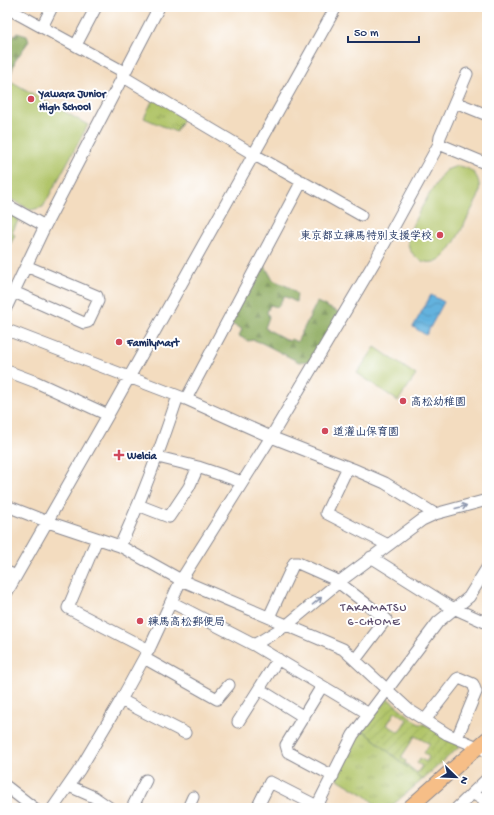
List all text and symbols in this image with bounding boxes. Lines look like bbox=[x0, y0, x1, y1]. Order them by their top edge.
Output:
scale bar bbox=[348, 18, 419, 44]
text: 50 m bbox=[354, 27, 379, 41]
place label: Yawara Junior High School bbox=[37, 89, 107, 115]
marker: Yawara Junior High School bbox=[26, 94, 36, 104]
place label: 東京都立練馬特別支援学校 bbox=[300, 230, 432, 243]
marker: 東京都立練馬特別支援学校 bbox=[435, 230, 445, 240]
marker: FamilyMart bbox=[114, 337, 124, 347]
place label: FamilyMart bbox=[126, 337, 180, 350]
marker: 高松幼稚園 bbox=[398, 396, 408, 406]
place label: 高松幼稚園 bbox=[411, 396, 466, 409]
marker: 道灌山保育園 bbox=[320, 426, 330, 436]
place label: 道灌山保育園 bbox=[333, 426, 399, 439]
marker: Welcia bbox=[114, 450, 124, 460]
place label: Welcia bbox=[126, 451, 158, 463]
one-way arrow bbox=[454, 503, 467, 511]
one-way arrow bbox=[312, 596, 322, 605]
district label: TAKAMATSU 6-CHOME bbox=[340, 602, 407, 630]
marker: 練馬高松郵便局 bbox=[135, 616, 145, 626]
place label: 練馬高松郵便局 bbox=[148, 616, 225, 629]
north arrow bbox=[436, 757, 476, 797]
text: N bbox=[456, 774, 470, 786]

